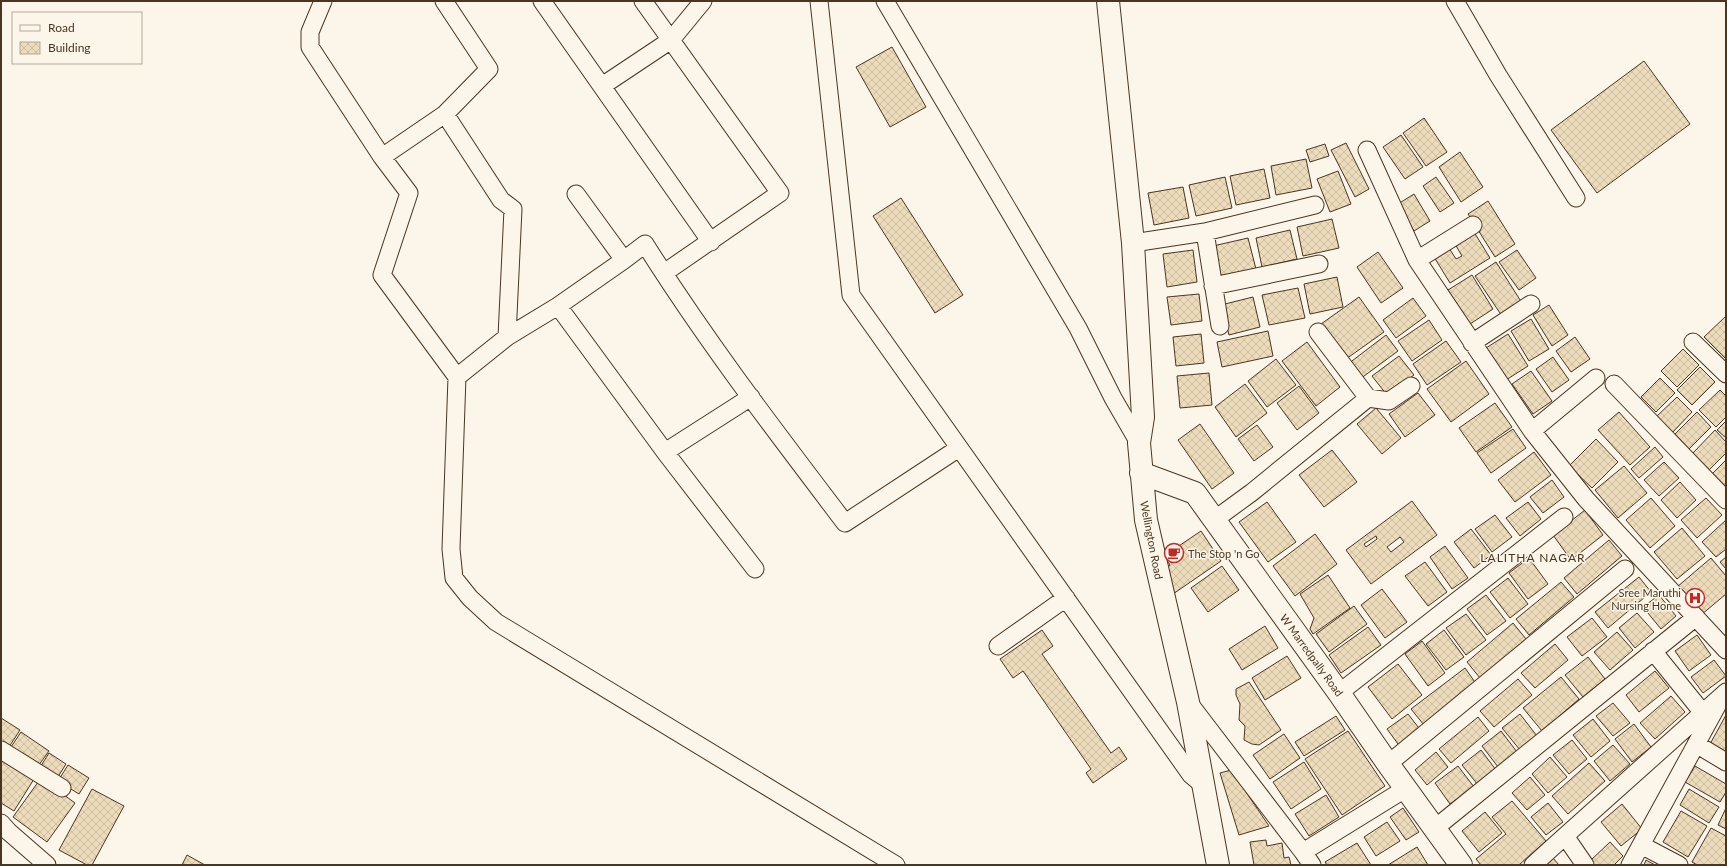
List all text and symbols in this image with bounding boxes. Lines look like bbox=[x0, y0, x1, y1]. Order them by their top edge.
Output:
legend bbox=[12, 12, 142, 64]
text: Road bbox=[48, 20, 75, 35]
text: Building bbox=[48, 40, 91, 55]
street label: Wellington Road bbox=[1138, 500, 1166, 580]
cafe icon: The Stop 'n Go bbox=[1163, 542, 1185, 564]
place label: The Stop 'n Go bbox=[1188, 547, 1259, 560]
district label: LALITHA NAGAR bbox=[1480, 550, 1586, 565]
place label: Sree Maruthi Nursing Home bbox=[1611, 586, 1681, 612]
hospital icon: Sree Maruthi Nursing Home bbox=[1684, 587, 1706, 609]
street label: W Marredpally Road bbox=[1278, 611, 1346, 699]

